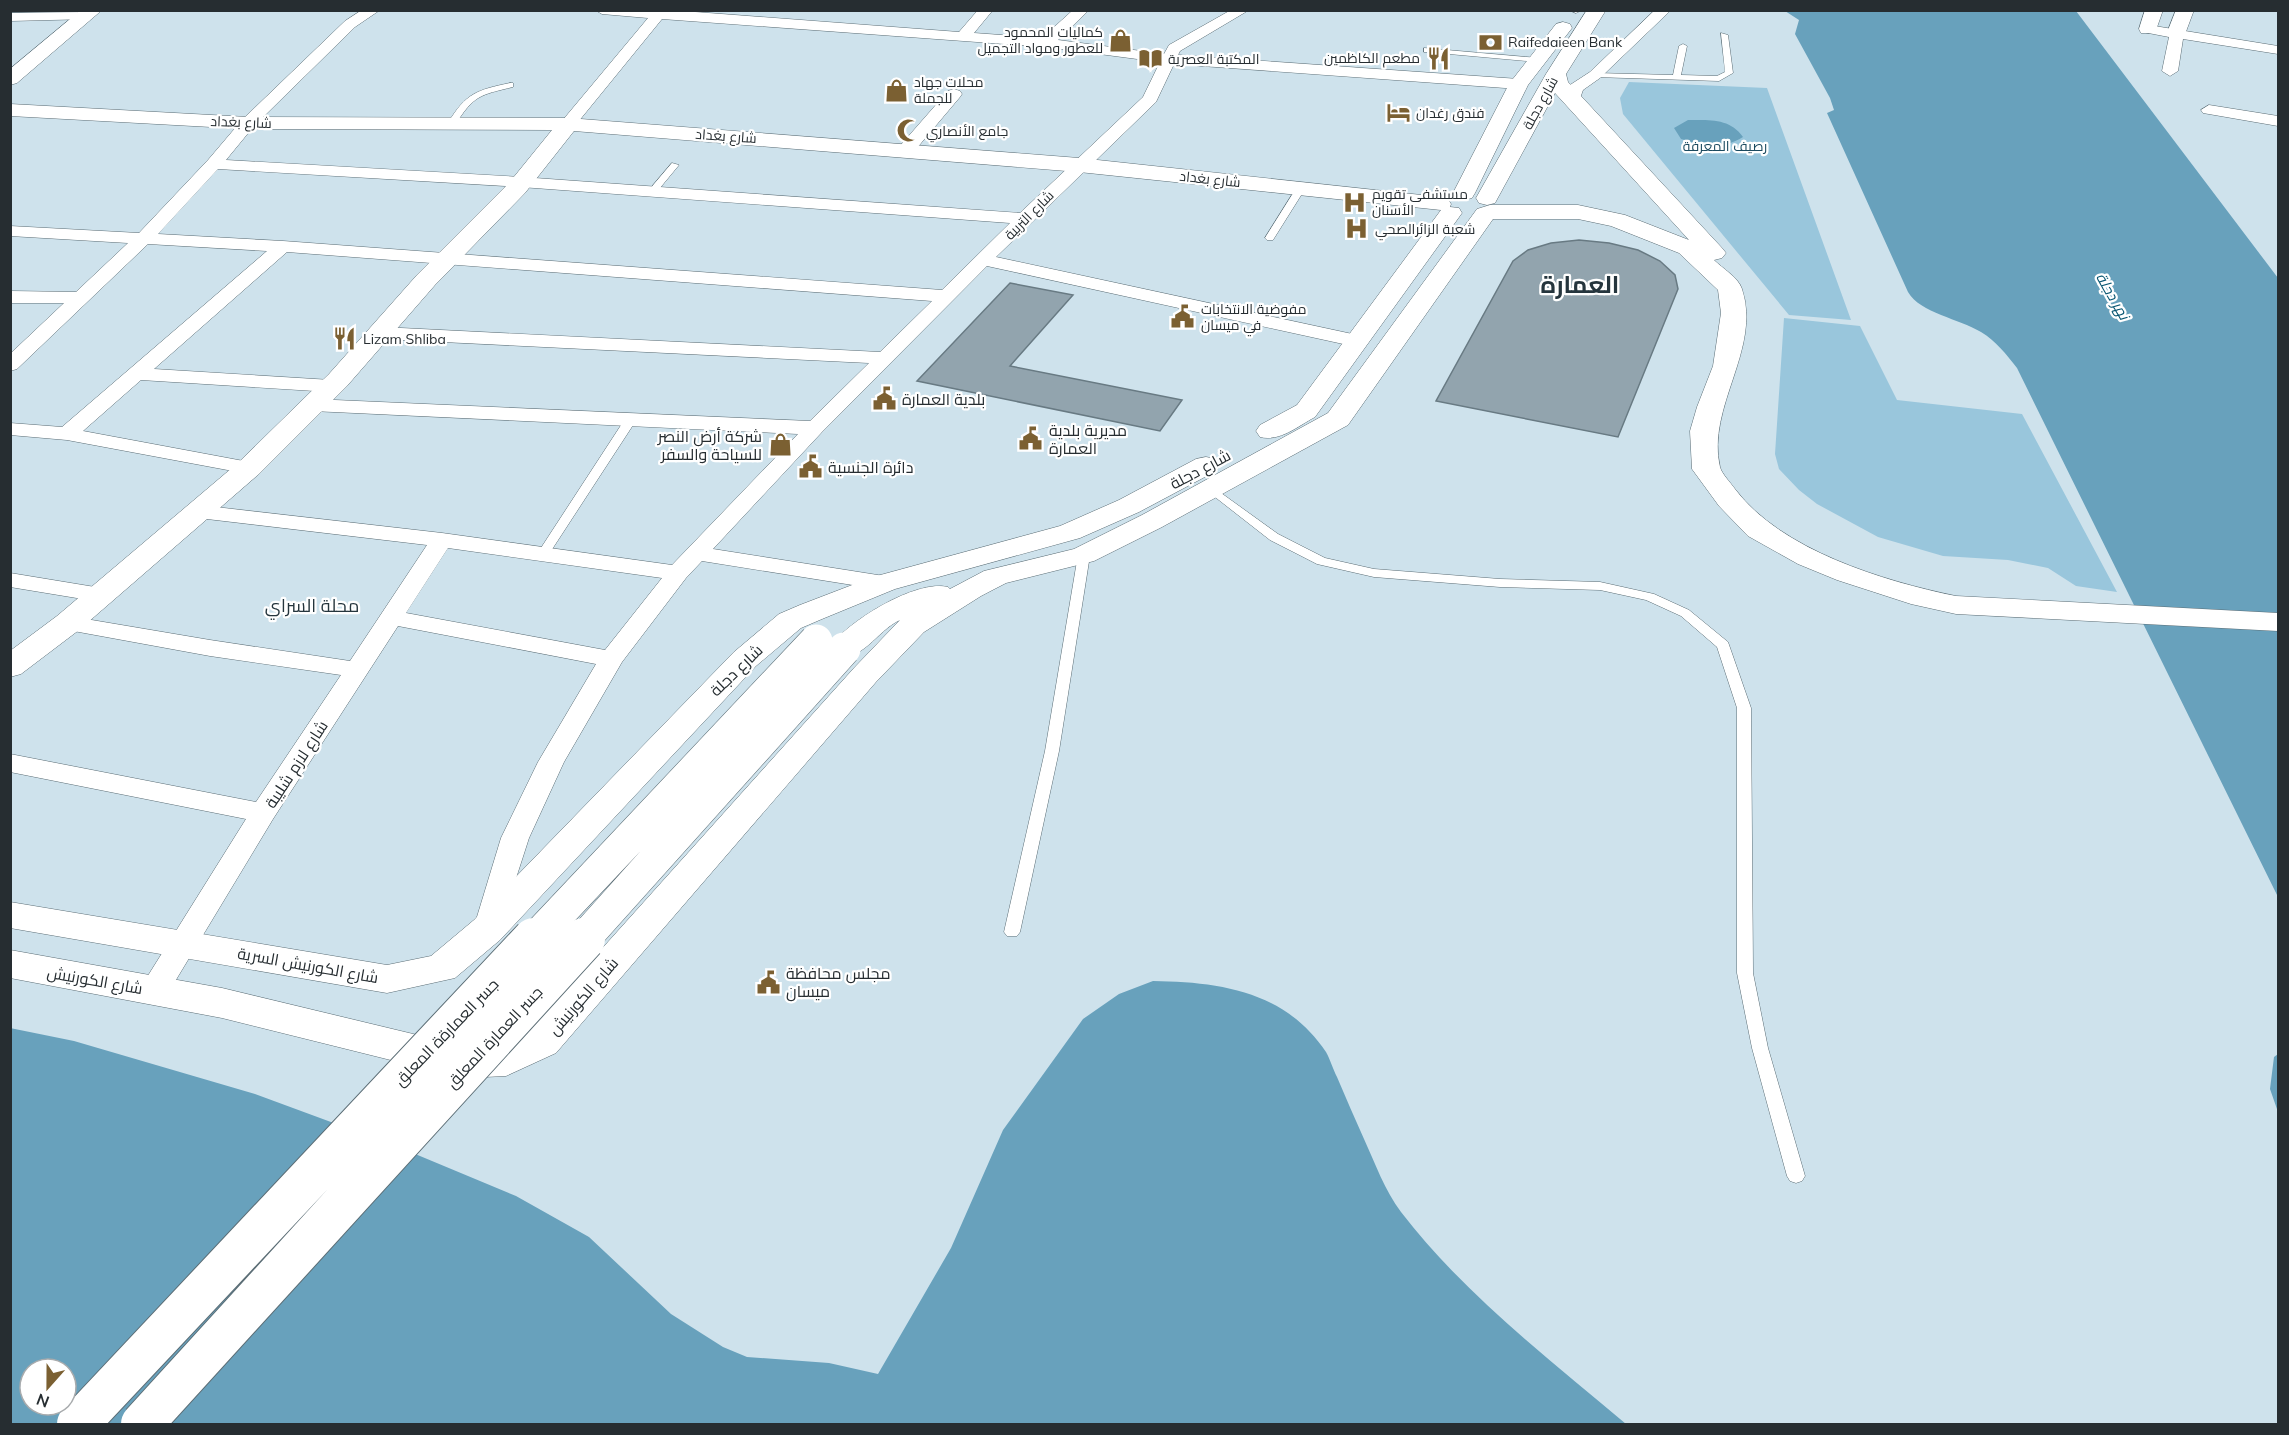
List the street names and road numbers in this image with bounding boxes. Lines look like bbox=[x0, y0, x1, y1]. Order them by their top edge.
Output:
street label: شارع دجلة bbox=[1518, 73, 1562, 133]
street label: شارع بغداد bbox=[210, 112, 272, 132]
street label: شارع بغداد bbox=[695, 125, 757, 147]
street label: شارع بغداد bbox=[1179, 167, 1241, 191]
street label: شارع التربية bbox=[1000, 186, 1058, 244]
street label: شارع دجلة bbox=[1166, 445, 1235, 495]
street label: شارع دجلة bbox=[705, 640, 768, 702]
street label: شارع لازم شليبة bbox=[260, 716, 333, 813]
street label: شارع الكورنيش السرية bbox=[236, 943, 380, 989]
street label: شارع الكورنيش bbox=[544, 953, 624, 1040]
street label: شارع الكورنيش bbox=[45, 962, 144, 1000]
street label: جسر العمارةة المعلق bbox=[390, 974, 503, 1091]
street label: جسر العمارة المعلق bbox=[442, 982, 547, 1093]

